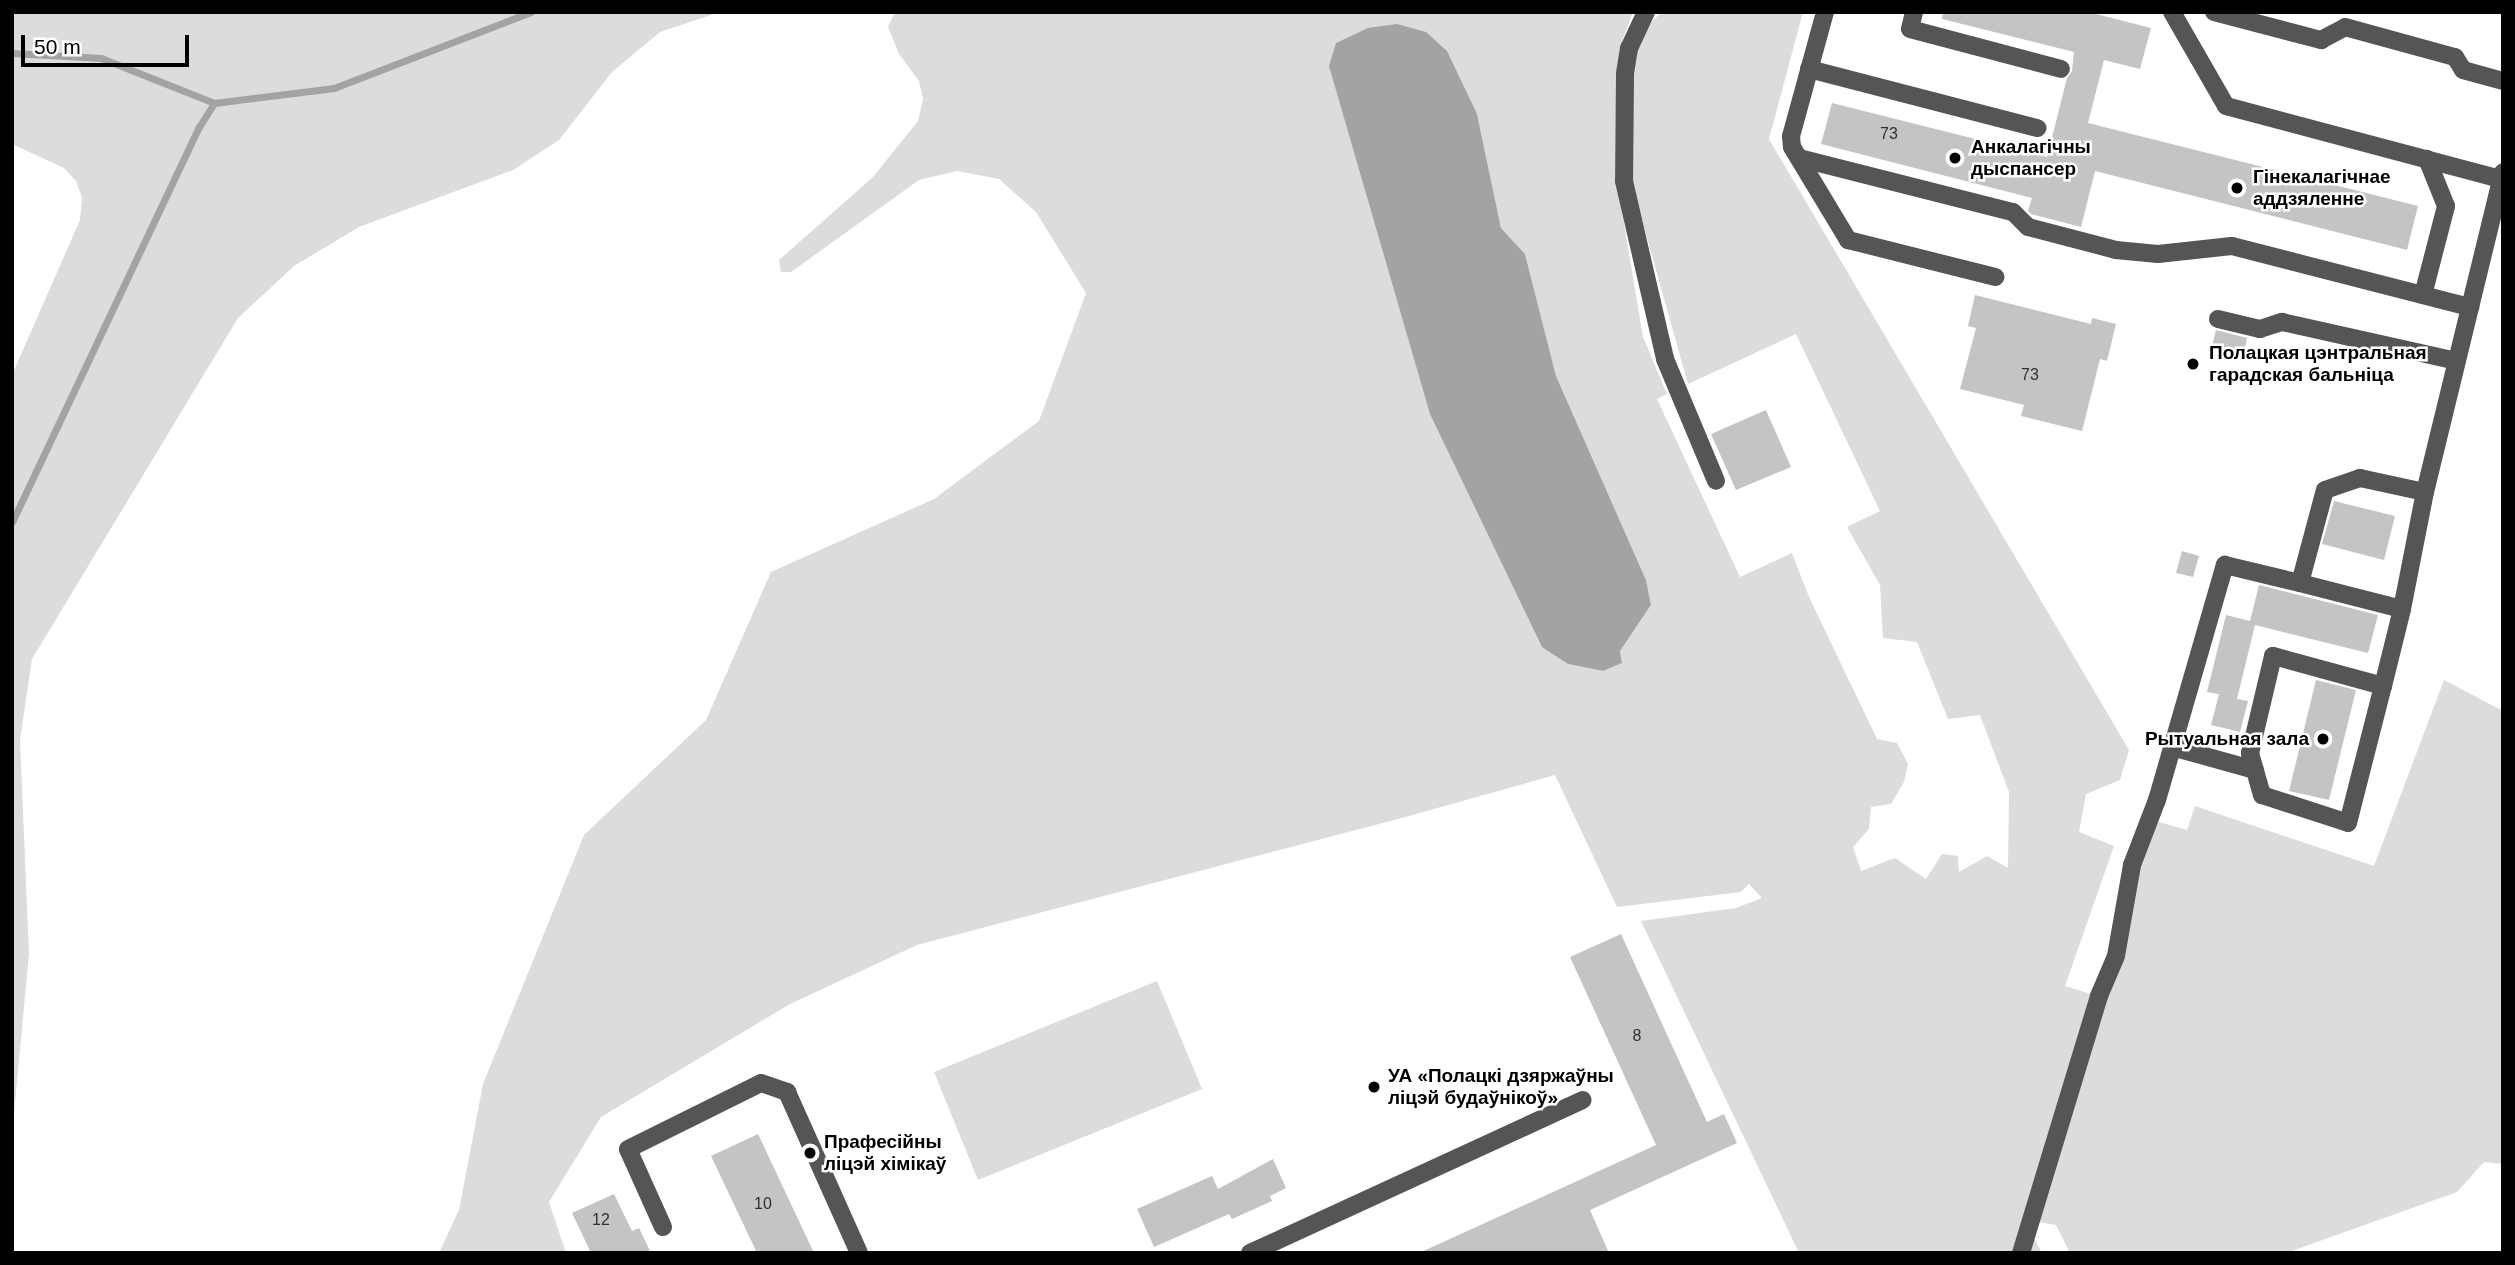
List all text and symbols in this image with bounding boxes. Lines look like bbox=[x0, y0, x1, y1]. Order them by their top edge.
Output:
scale bar bbox=[24, 21, 192, 65]
text: 50 m bbox=[34, 35, 81, 58]
house number: 73 bbox=[1880, 124, 1898, 144]
place label: Анкалагічны дыспансер bbox=[1971, 136, 2091, 180]
marker: Анкалагічны дыспансер bbox=[1945, 148, 1965, 168]
place label: Гінекалагічнае аддзяленне bbox=[2253, 166, 2391, 210]
marker: Гінекалагічнае аддзяленне bbox=[2227, 178, 2247, 198]
place label: Полацкая цэнтральная гарадская бальніца bbox=[2209, 342, 2427, 386]
marker: Полацкая цэнтральная гарадская бальніца bbox=[2183, 354, 2203, 374]
house number: 73 bbox=[2021, 365, 2039, 385]
place label: Рытуальная зала bbox=[2145, 728, 2309, 750]
marker: Рытуальная зала bbox=[2315, 731, 2331, 747]
house number: 8 bbox=[1633, 1026, 1641, 1046]
place label: УА «Полацкі дзяржаўны ліцэй будаўнікоў» bbox=[1388, 1065, 1614, 1109]
marker: УА «Полацкі дзяржаўны ліцэй будаўнікоў» bbox=[1366, 1079, 1382, 1095]
place label: Прафесійны ліцэй хімікаў bbox=[824, 1131, 946, 1175]
marker: Прафесійны ліцэй хімікаў bbox=[802, 1145, 818, 1161]
house number: 10 bbox=[754, 1194, 772, 1214]
house number: 12 bbox=[592, 1210, 610, 1230]

